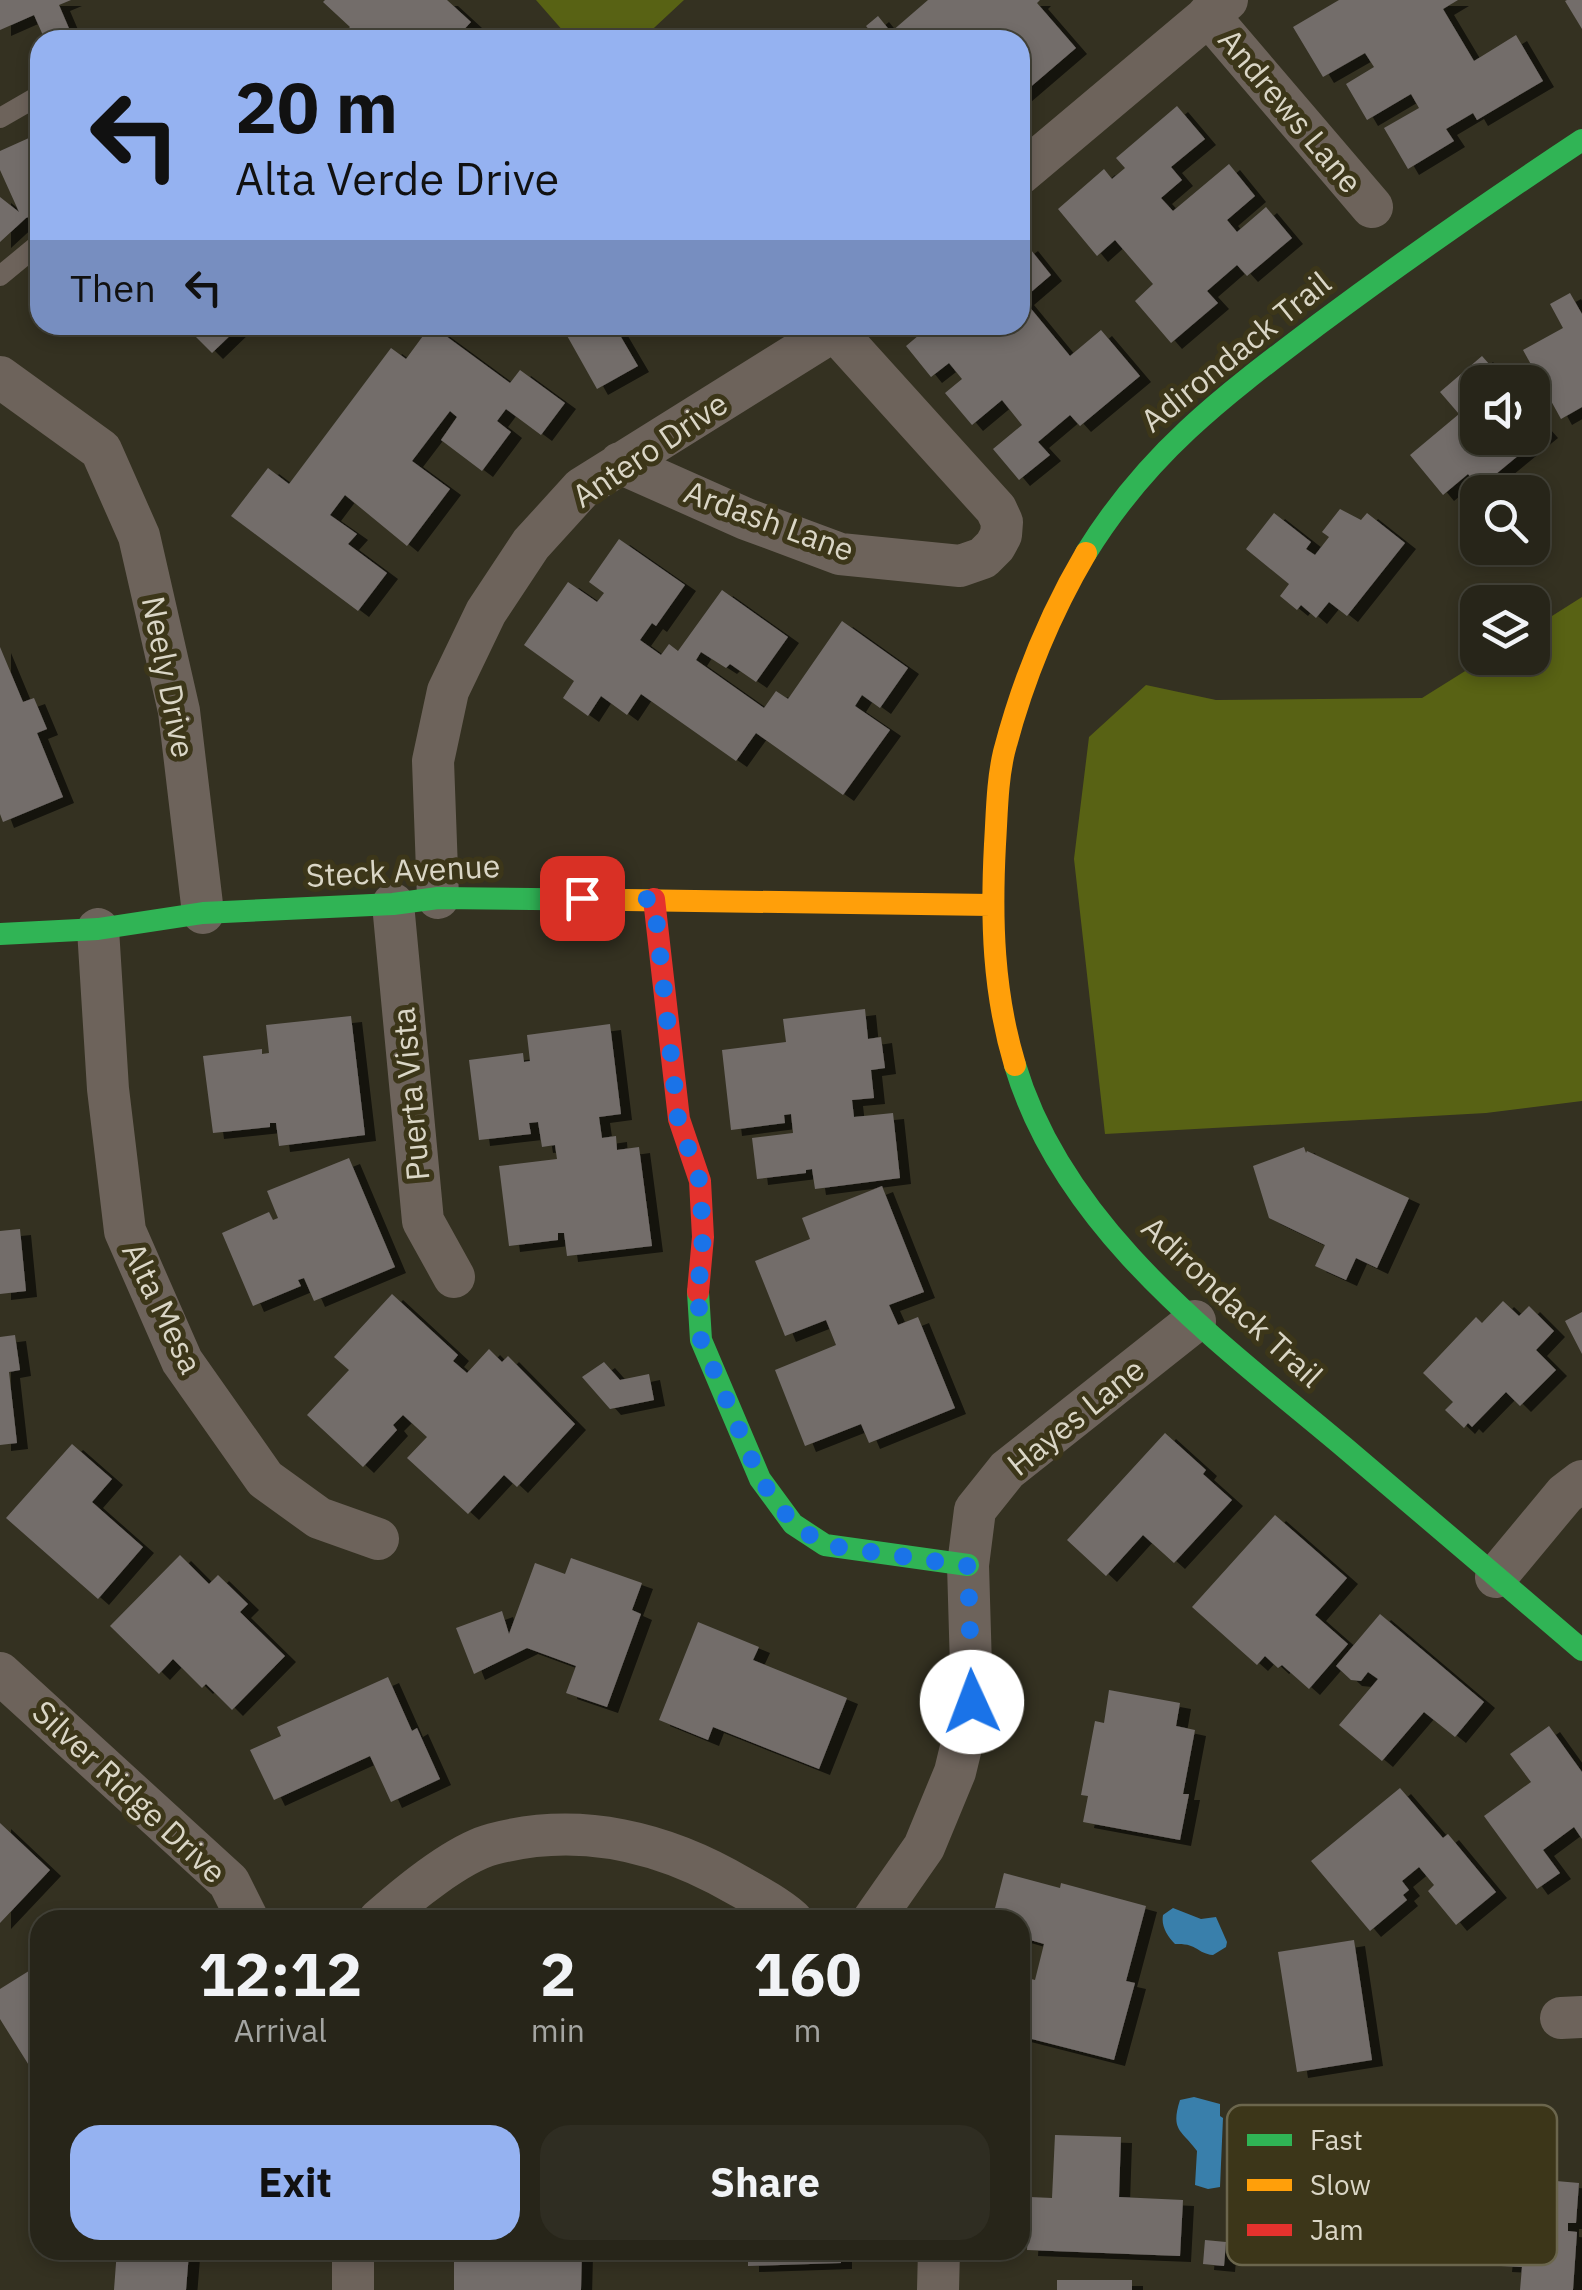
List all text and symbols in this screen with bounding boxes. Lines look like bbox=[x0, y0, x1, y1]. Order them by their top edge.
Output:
street label: Andrews Lane bbox=[1210, 19, 1372, 202]
text: 20 m bbox=[235, 61, 398, 152]
icon: left bbox=[70, 70, 200, 200]
text: Alta Verde Drive bbox=[235, 149, 559, 207]
icon: left bbox=[176, 260, 231, 315]
street label: Adirondack Trail bbox=[1132, 262, 1339, 441]
text: Then bbox=[70, 263, 156, 312]
map controls bbox=[1460, 365, 1550, 675]
button: sound bbox=[1460, 365, 1550, 455]
street label: Antero Drive bbox=[564, 382, 735, 517]
street label: Ardash Lane bbox=[679, 470, 860, 570]
button: search bbox=[1460, 475, 1550, 565]
button: layers bbox=[1460, 585, 1550, 675]
street label: Neely Drive bbox=[133, 592, 205, 761]
street label: Steck Avenue bbox=[305, 844, 501, 896]
pin bbox=[540, 856, 625, 941]
icon: arrive bbox=[555, 871, 610, 926]
street label: Puerta Vista bbox=[381, 1006, 439, 1183]
street label: Adirondack Trail bbox=[1133, 1206, 1332, 1396]
street label: Alta Mesa bbox=[113, 1235, 213, 1380]
street label: Hayes Lane bbox=[998, 1348, 1153, 1484]
position arrow bbox=[920, 1650, 1024, 1754]
street label: Silver Ridge Drive bbox=[24, 1691, 236, 1892]
text: 12:12 bbox=[199, 1934, 362, 2013]
text: 2 bbox=[540, 1934, 576, 2013]
text: 160 bbox=[753, 1934, 861, 2013]
text: Arrival bbox=[234, 2009, 327, 2051]
text: min bbox=[531, 2009, 585, 2051]
text: m bbox=[794, 2009, 821, 2051]
legend bbox=[1227, 2105, 1557, 2265]
text: Fast bbox=[1310, 2121, 1363, 2158]
button: Exit bbox=[70, 2125, 520, 2240]
button: Share bbox=[540, 2125, 990, 2240]
text: Slow bbox=[1310, 2166, 1371, 2203]
text: Jam bbox=[1310, 2211, 1364, 2248]

